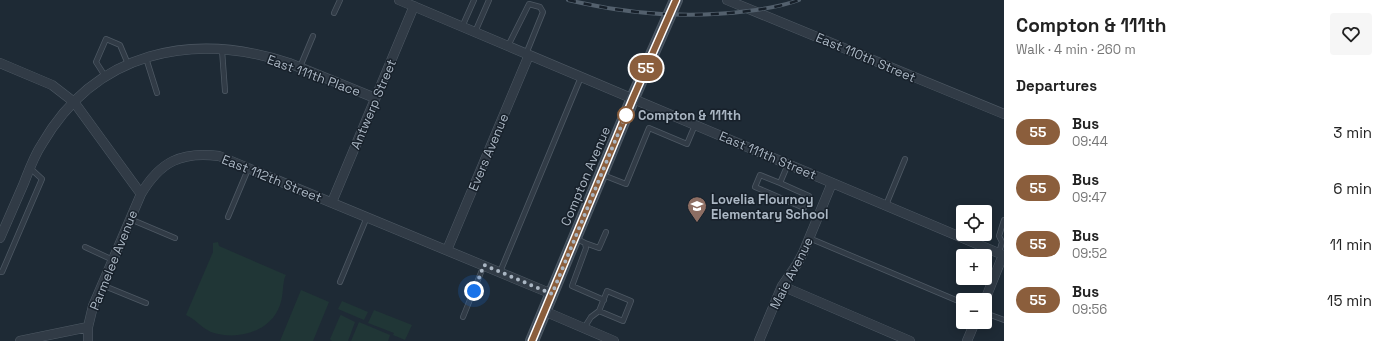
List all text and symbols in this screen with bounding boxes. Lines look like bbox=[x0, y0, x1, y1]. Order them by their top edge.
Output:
text: Compton & 111th bbox=[1016, 13, 1167, 38]
button: heart bbox=[1330, 13, 1372, 55]
street label: East 110th Street bbox=[813, 29, 918, 86]
text: Walk · 4 min · 260 m bbox=[1016, 41, 1136, 58]
street label: East 111th Place bbox=[265, 51, 363, 100]
line badge: 55 bbox=[628, 55, 664, 81]
street label: Antwerp Street bbox=[347, 57, 400, 152]
text: 55 bbox=[638, 59, 654, 77]
text: Departures bbox=[1016, 76, 1097, 95]
marker: Compton & 111th bbox=[617, 106, 635, 124]
place label: Compton & 111th bbox=[638, 107, 741, 124]
street label: Evers Avenue bbox=[465, 111, 512, 193]
text: Bus bbox=[1072, 114, 1099, 133]
text: 55 bbox=[1030, 123, 1046, 141]
text: 3 min bbox=[1333, 123, 1372, 142]
street label: Compton Avenue bbox=[557, 124, 614, 229]
street label: East 111th Street bbox=[717, 127, 819, 184]
text: 09:44 bbox=[1072, 133, 1108, 150]
street label: East 112th Street bbox=[219, 151, 324, 206]
text: Bus bbox=[1072, 170, 1099, 189]
text: 55 bbox=[1030, 179, 1046, 197]
text: 6 min bbox=[1333, 179, 1372, 198]
text: 09:47 bbox=[1072, 189, 1107, 206]
place label: Lovelia Flournoy Elementary School bbox=[711, 191, 828, 223]
school or university icon: Lovelia Flournoy Elementary School bbox=[686, 195, 708, 223]
map controls bbox=[956, 205, 992, 329]
button: locate bbox=[956, 205, 992, 241]
street label: Parmelee Avenue bbox=[86, 208, 141, 313]
text: Bus bbox=[1072, 226, 1099, 245]
street label: Maie Avenue bbox=[766, 234, 817, 312]
text: 55 bbox=[1030, 235, 1046, 253]
text: 11 min bbox=[1330, 235, 1372, 254]
text: 09:52 bbox=[1072, 245, 1107, 262]
button: + bbox=[956, 249, 992, 285]
your location bbox=[464, 281, 484, 301]
text: Bus bbox=[1072, 282, 1099, 301]
text: 55 bbox=[1030, 291, 1046, 309]
text: 15 min bbox=[1327, 291, 1372, 310]
button: − bbox=[956, 293, 992, 329]
text: 09:56 bbox=[1072, 301, 1107, 318]

